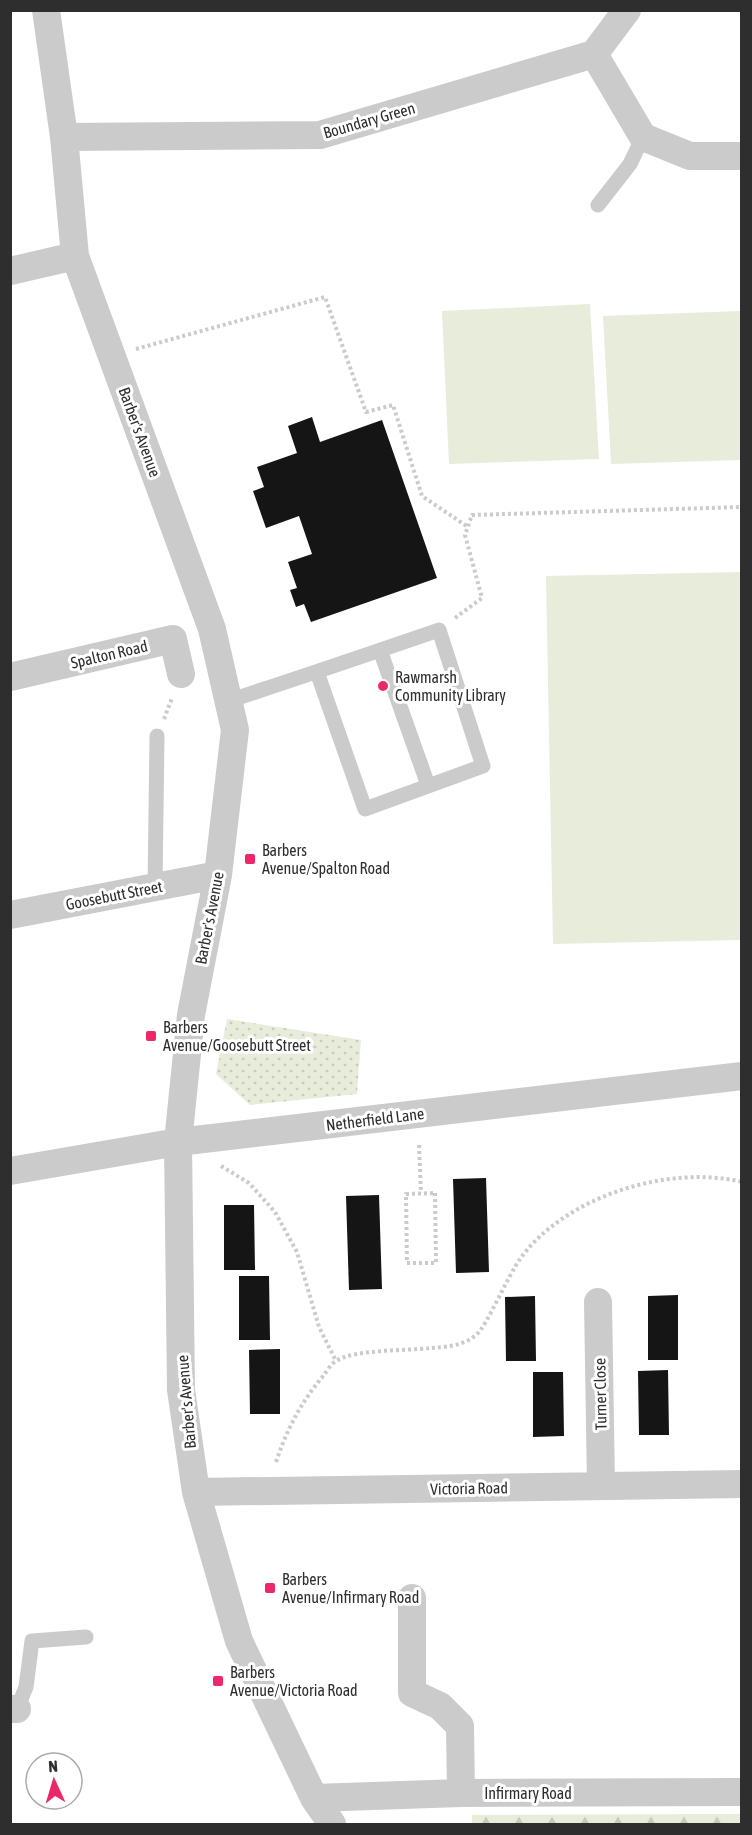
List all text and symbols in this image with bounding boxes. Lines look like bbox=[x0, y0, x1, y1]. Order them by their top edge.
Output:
street label: Boundary Green bbox=[321, 98, 417, 143]
street label: Barber's Avenue bbox=[115, 385, 165, 479]
street label: Spalton Road bbox=[69, 636, 149, 673]
place label: Rawmarsh Community Library bbox=[395, 668, 506, 705]
marker: Rawmarsh Community Library bbox=[376, 679, 390, 693]
place label: Barbers Avenue/Spalton Road bbox=[262, 841, 390, 878]
marker: Barbers Avenue/Spalton Road bbox=[243, 852, 257, 866]
street label: Barber's Avenue bbox=[191, 870, 227, 966]
street label: Goosebutt Street bbox=[64, 877, 164, 913]
place label: Barbers Avenue/Goosebutt Street bbox=[163, 1018, 311, 1054]
marker: Barbers Avenue/Goosebutt Street bbox=[144, 1029, 158, 1043]
street label: Netherfield Lane bbox=[325, 1104, 425, 1134]
street label: Barber's Avenue bbox=[173, 1354, 199, 1450]
street label: Turner Close bbox=[590, 1358, 610, 1430]
street label: Victoria Road bbox=[430, 1478, 508, 1498]
place label: Barbers Avenue/Infirmary Road bbox=[282, 1570, 419, 1607]
marker: Barbers Avenue/Infirmary Road bbox=[263, 1581, 277, 1595]
place label: Barbers Avenue/Victoria Road bbox=[230, 1663, 358, 1699]
marker: Barbers Avenue/Victoria Road bbox=[211, 1674, 225, 1688]
north arrow bbox=[24, 1751, 84, 1811]
text: N bbox=[48, 1757, 58, 1775]
street label: Infirmary Road bbox=[484, 1784, 572, 1803]

